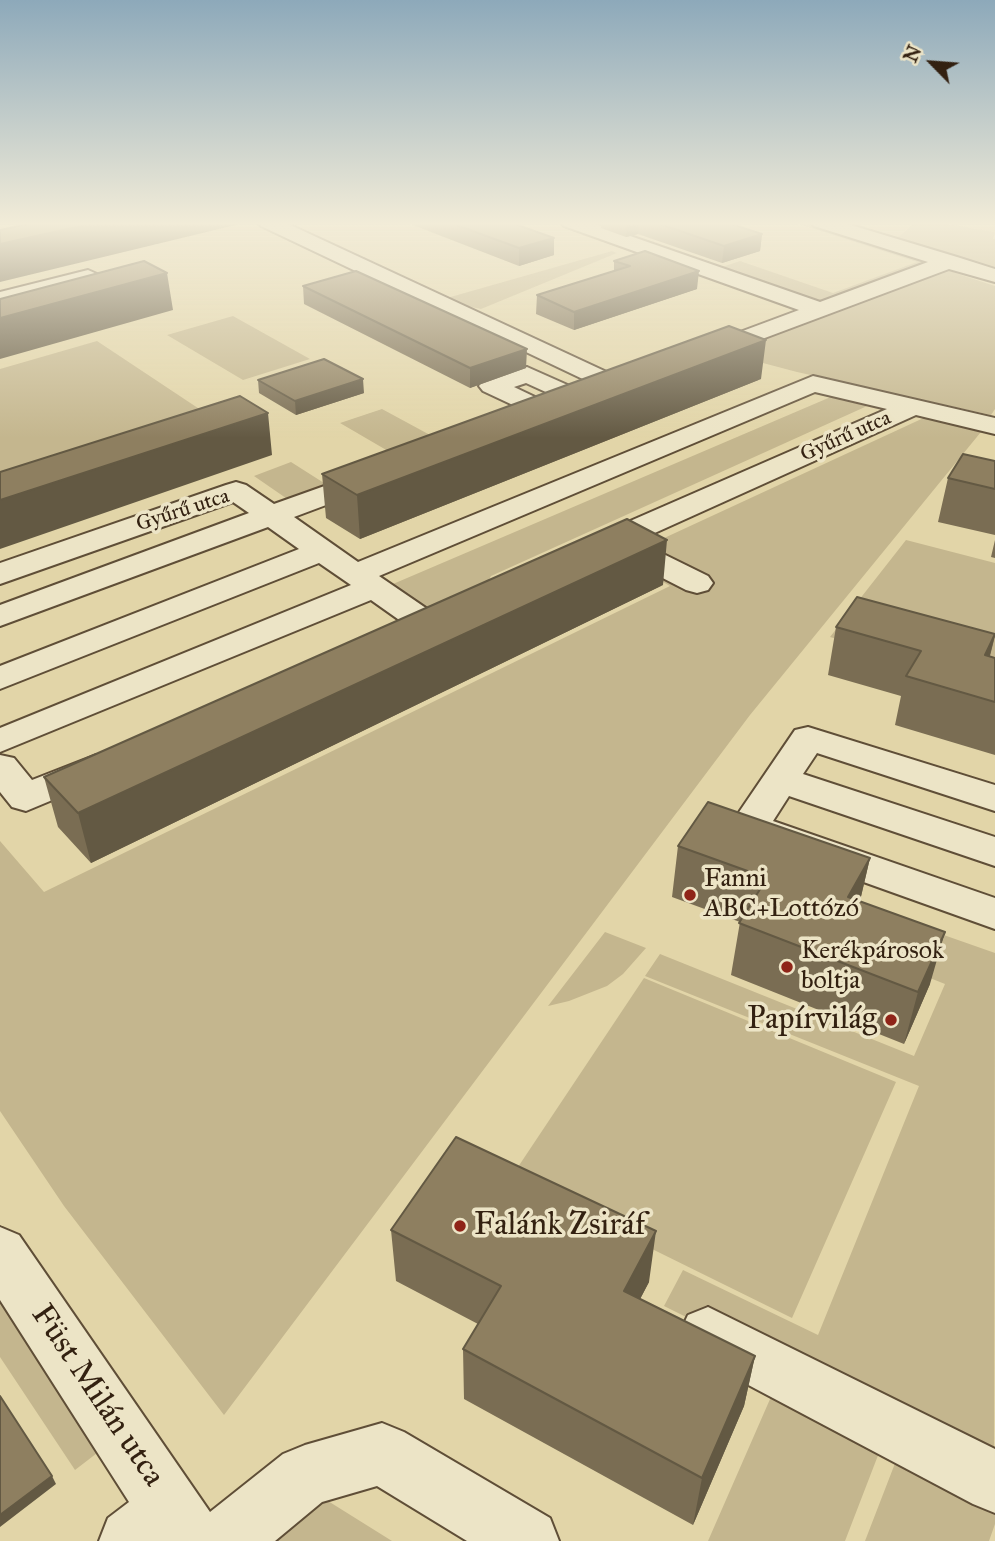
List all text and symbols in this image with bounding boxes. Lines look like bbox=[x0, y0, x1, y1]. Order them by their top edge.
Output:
north arrow bbox=[897, 28, 967, 98]
text: N bbox=[899, 42, 926, 66]
street label: Gyűrű utca bbox=[797, 406, 895, 468]
street label: Gyűrű utca bbox=[133, 484, 233, 538]
place label: Fanni ABC+Lottózó bbox=[704, 864, 859, 926]
marker: Fanni ABC+Lottózó bbox=[682, 887, 698, 903]
place label: Kerékpárosok boltja bbox=[801, 936, 944, 998]
marker: Kerékpárosok boltja bbox=[779, 959, 795, 975]
place label: Papírvilág bbox=[747, 1001, 877, 1039]
marker: Papírvilág bbox=[883, 1012, 899, 1028]
place label: Falánk Zsiráf bbox=[474, 1207, 646, 1245]
marker: Falánk Zsiráf bbox=[452, 1218, 468, 1234]
street label: Füst Milán utca bbox=[22, 1298, 172, 1494]

